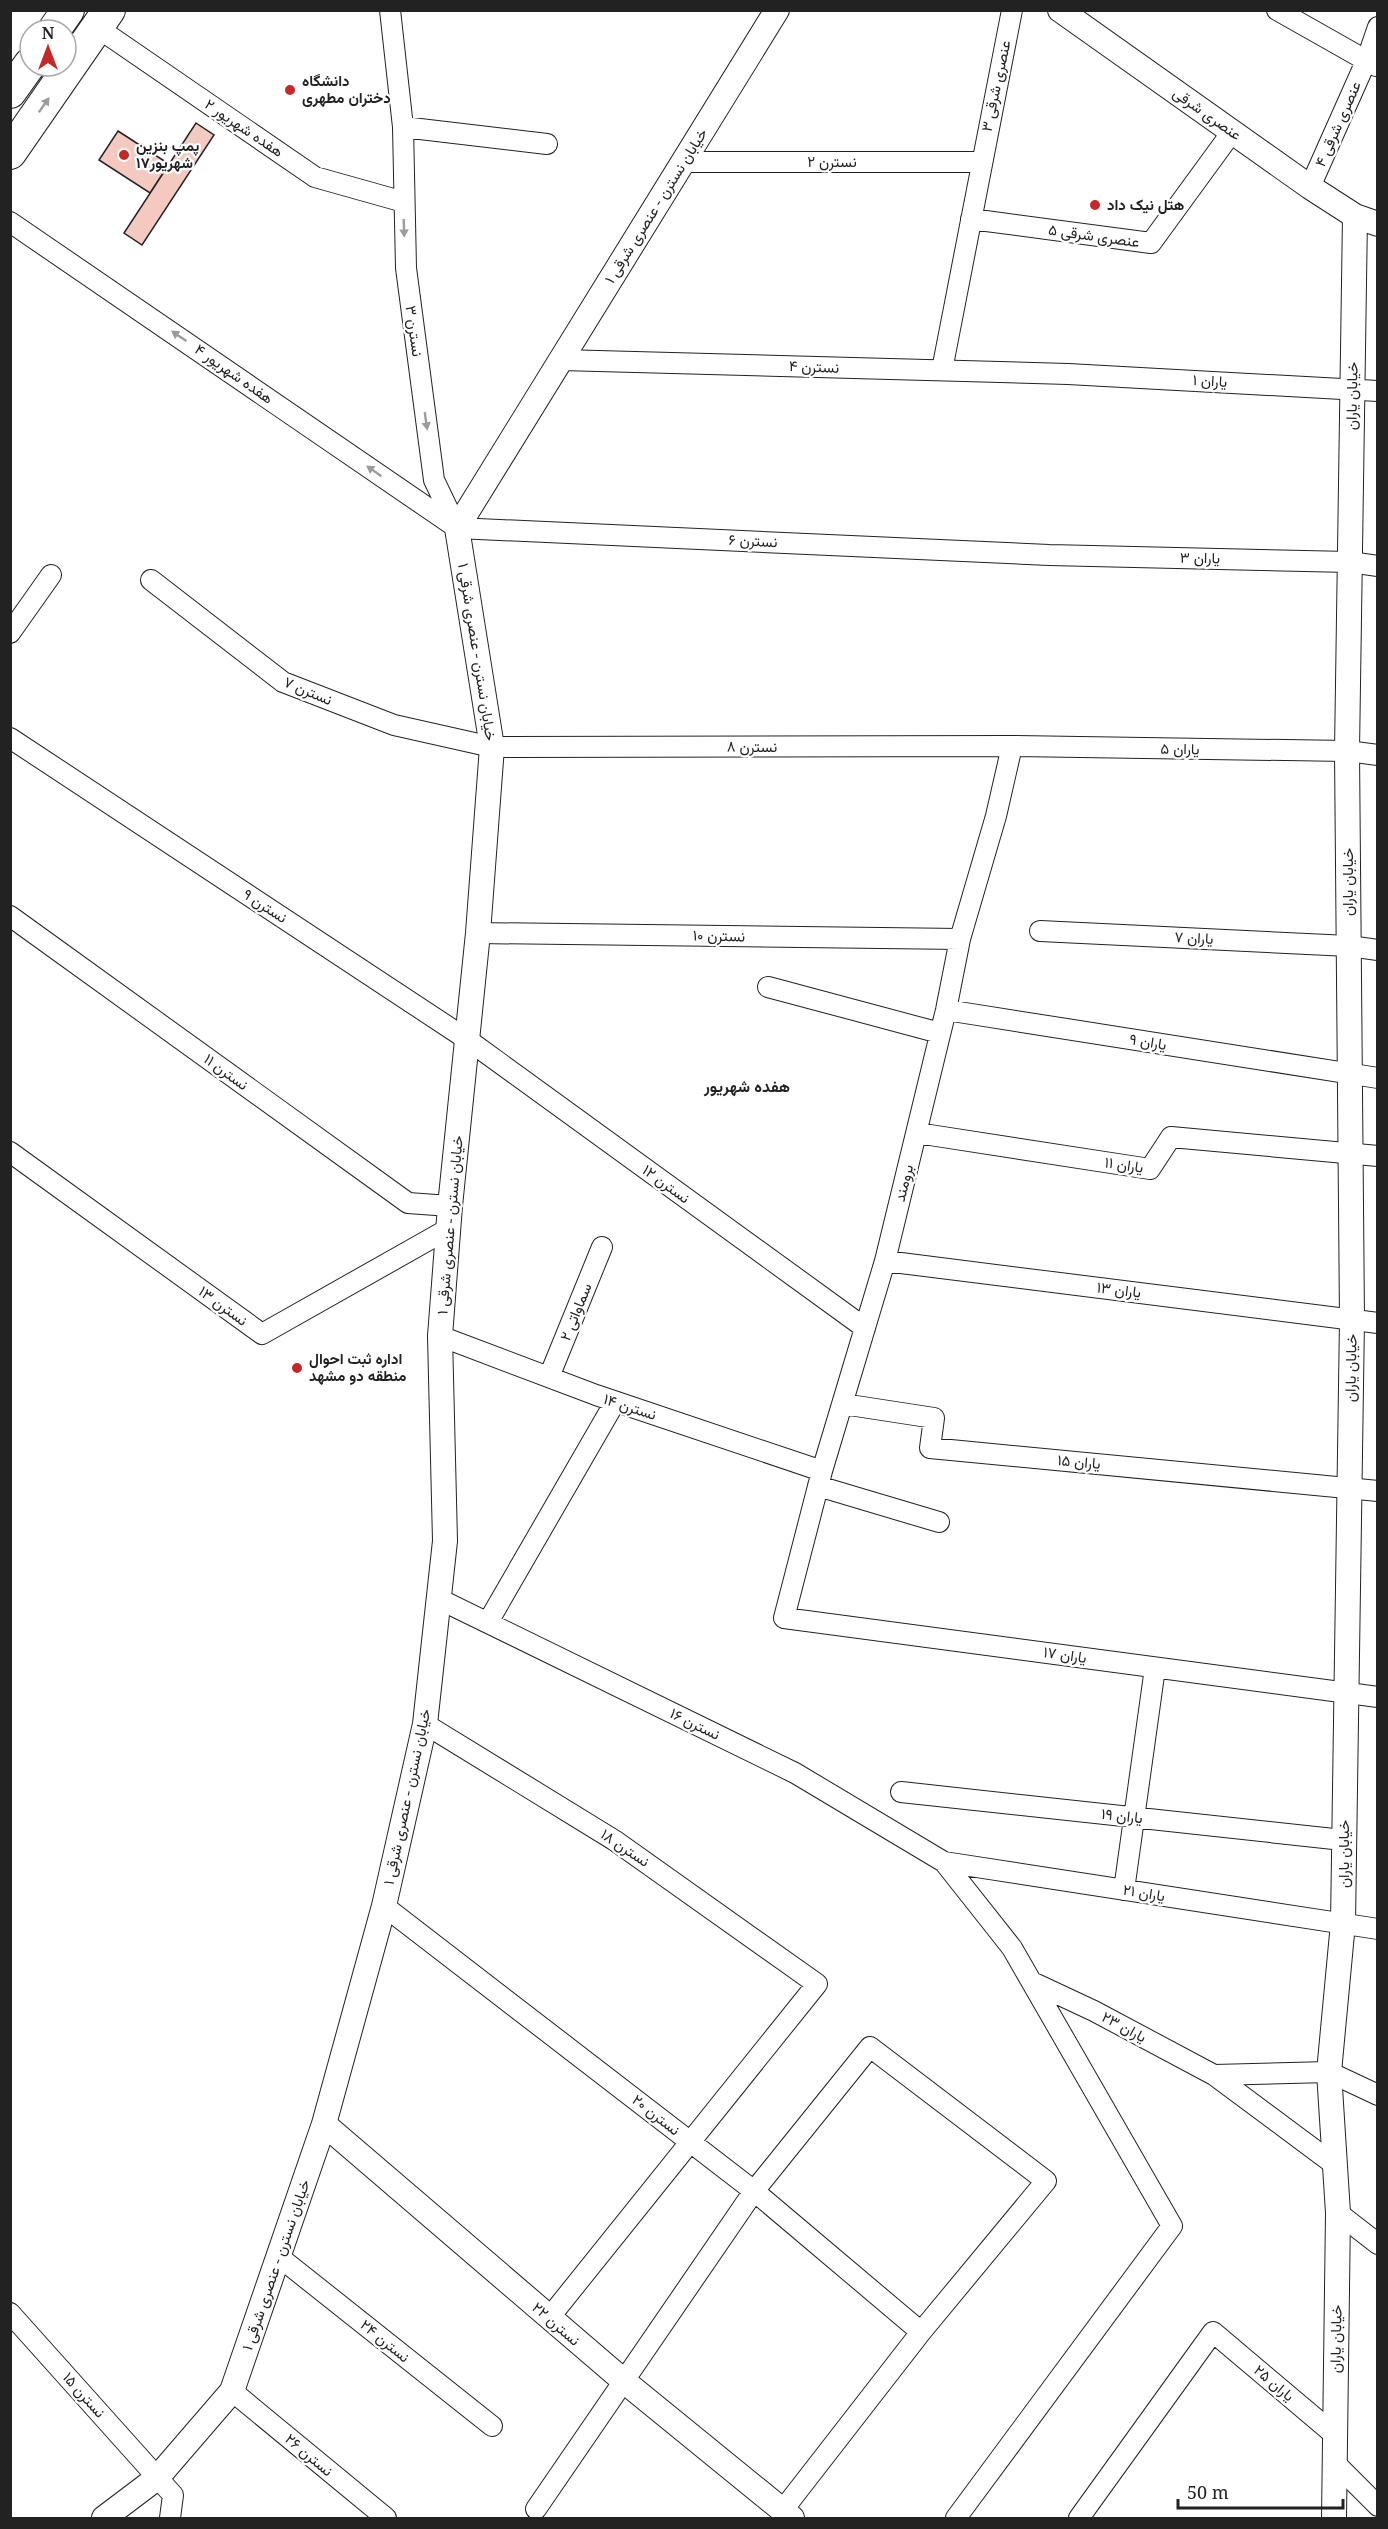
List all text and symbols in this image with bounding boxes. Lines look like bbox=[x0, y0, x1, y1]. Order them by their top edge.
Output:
north arrow bbox=[18, 18, 78, 78]
text: N bbox=[42, 22, 55, 44]
street label: عنصری شرقی ۳ bbox=[976, 38, 1015, 134]
place label: دانشگاه دختران مطهری bbox=[302, 70, 391, 107]
street label: عنصری شرقی ۴ bbox=[1309, 77, 1366, 170]
street label: عنصری شرقی bbox=[1169, 82, 1246, 145]
marker: دانشگاه دختران مطهری bbox=[283, 83, 297, 97]
street label: هفده شهریور ۲ bbox=[201, 93, 288, 161]
one-way arrow bbox=[38, 98, 50, 114]
street label: خیابان نسترن - عنصری شرقی ۱ bbox=[599, 124, 712, 287]
place label: پمپ بنزین ۱۷شهریور bbox=[136, 135, 199, 172]
marker: پمپ بنزین ۱۷شهریور bbox=[117, 148, 131, 162]
street label: نسترن ۲ bbox=[807, 151, 857, 171]
place label: هتل نیک داد bbox=[1107, 194, 1184, 214]
marker: هتل نیک داد bbox=[1088, 198, 1102, 212]
one-way arrow bbox=[400, 218, 409, 237]
street label: عنصری شرقی ۵ bbox=[1047, 219, 1141, 252]
street label: نسترن ۳ bbox=[401, 304, 428, 358]
one-way arrow bbox=[171, 331, 188, 342]
street label: هفده شهریور ۴ bbox=[191, 339, 278, 408]
street label: نسترن ۴ bbox=[789, 355, 840, 377]
street label: خیابان یاران bbox=[1340, 362, 1362, 430]
street label: یاران ۱ bbox=[1192, 369, 1228, 391]
one-way arrow bbox=[421, 412, 431, 431]
one-way arrow bbox=[367, 465, 383, 477]
street label: نسترن ۶ bbox=[728, 529, 778, 551]
street label: یاران ۳ bbox=[1180, 547, 1220, 567]
street label: خیابان نسترن - عنصری شرقی ۱ bbox=[453, 562, 502, 742]
street label: نسترن ۷ bbox=[281, 671, 336, 709]
street label: نسترن ۸ bbox=[727, 736, 777, 756]
street label: یاران ۵ bbox=[1160, 738, 1200, 758]
street label: خیابان یاران bbox=[1337, 848, 1357, 916]
street label: نسترن ۹ bbox=[240, 883, 292, 927]
street label: نسترن ۱۰ bbox=[693, 925, 745, 945]
street label: یاران ۷ bbox=[1174, 926, 1214, 948]
street label: یاران ۹ bbox=[1128, 1028, 1168, 1054]
street label: نسترن ۱۱ bbox=[200, 1048, 253, 1094]
district label: هفده شهریور bbox=[703, 1075, 790, 1097]
street label: خیابان نسترن - عنصری شرقی ۱ bbox=[431, 1135, 468, 1315]
street label: یاران ۱۱ bbox=[1103, 1151, 1145, 1177]
street label: نسترن ۱۲ bbox=[639, 1159, 694, 1207]
street label: برومند bbox=[889, 1162, 917, 1203]
street label: یاران ۱۳ bbox=[1096, 1276, 1142, 1302]
street label: سماواتی ۲ bbox=[554, 1280, 597, 1344]
street label: نسترن ۱۳ bbox=[195, 1281, 252, 1330]
street label: خیابان یاران bbox=[1339, 1334, 1361, 1402]
place label: اداره ثبت احوال منطقه دو مشهد bbox=[309, 1348, 406, 1385]
marker: اداره ثبت احوال منطقه دو مشهد bbox=[290, 1361, 304, 1375]
street label: نسترن ۱۴ bbox=[601, 1388, 659, 1424]
street label: یاران ۱۵ bbox=[1057, 1449, 1102, 1473]
street label: یاران ۱۷ bbox=[1042, 1641, 1088, 1667]
street label: نسترن ۱۶ bbox=[667, 1702, 724, 1744]
street label: خیابان نسترن - عنصری شرقی ۱ bbox=[378, 1707, 435, 1887]
street label: یاران ۱۹ bbox=[1100, 1803, 1144, 1827]
street label: خیابان یاران bbox=[1333, 1820, 1353, 1888]
street label: نسترن ۱۸ bbox=[597, 1824, 654, 1871]
street label: یاران ۲۱ bbox=[1122, 1879, 1167, 1905]
street label: یاران ۲۳ bbox=[1099, 2006, 1150, 2046]
street label: نسترن ۲۰ bbox=[628, 2089, 685, 2139]
street label: خیابان نسترن - عنصری شرقی ۱ bbox=[236, 2177, 315, 2353]
street label: نسترن ۲۲ bbox=[528, 2297, 585, 2350]
street label: خیابان یاران bbox=[1324, 2305, 1346, 2373]
street label: نسترن ۲۴ bbox=[357, 2314, 415, 2366]
street label: یاران ۲۵ bbox=[1250, 2359, 1299, 2405]
street label: نسترن ۱۵ bbox=[59, 2367, 111, 2421]
street label: نسترن ۲۶ bbox=[281, 2428, 338, 2480]
scale bar bbox=[1178, 2472, 1343, 2510]
text: 50 m bbox=[1187, 2480, 1229, 2504]

